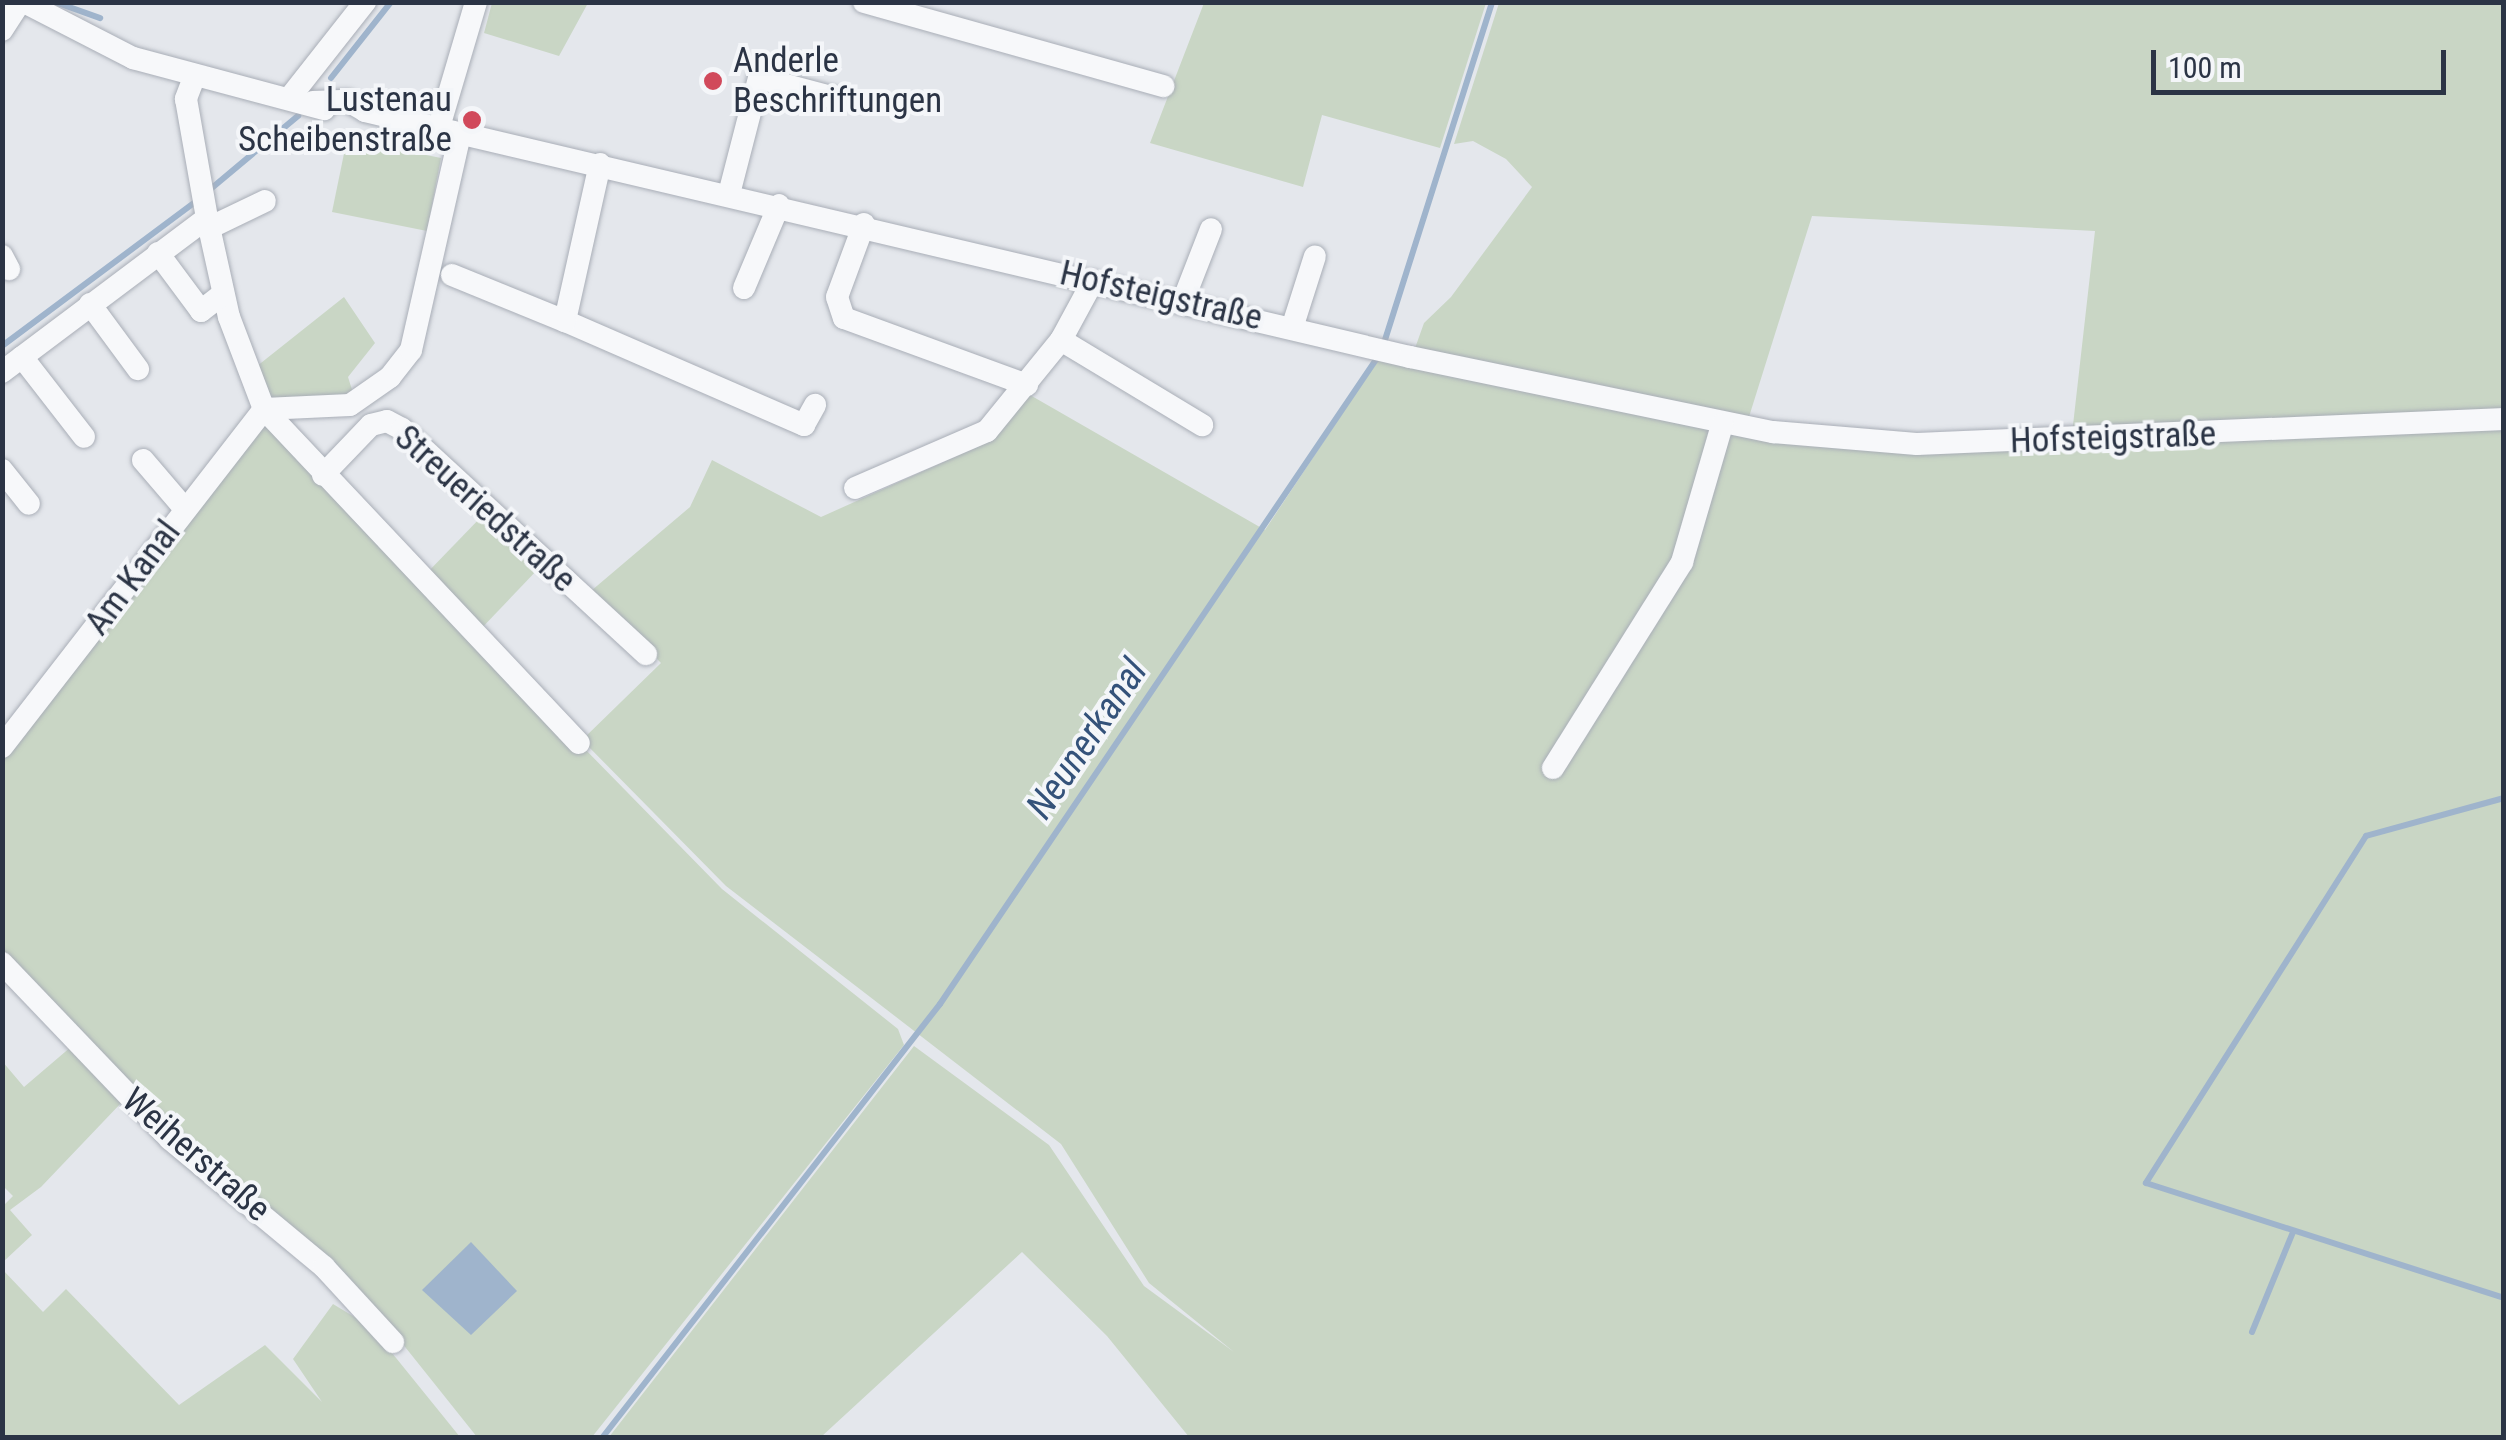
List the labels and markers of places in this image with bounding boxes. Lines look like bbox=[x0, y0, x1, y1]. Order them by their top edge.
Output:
place label: Anderle Beschriftungen bbox=[733, 40, 942, 122]
marker: Anderle Beschriftungen bbox=[702, 70, 724, 92]
place label: Lustenau Scheibenstraße bbox=[238, 79, 452, 161]
marker: Lustenau Scheibenstraße bbox=[461, 109, 483, 131]

